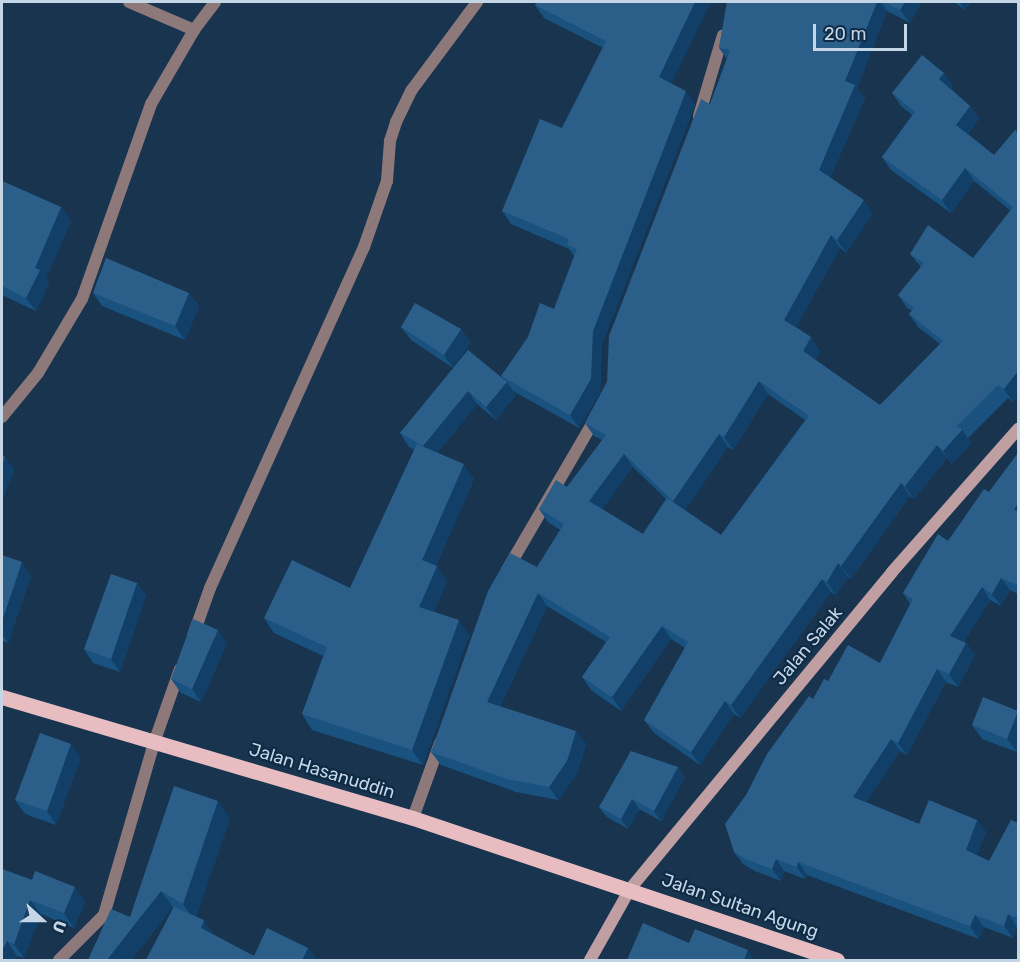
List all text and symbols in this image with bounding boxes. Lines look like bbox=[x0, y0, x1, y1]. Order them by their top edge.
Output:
scale bar bbox=[816, 12, 910, 50]
text: 20 m bbox=[824, 23, 866, 45]
street label: Jalan Salak bbox=[769, 602, 847, 690]
street label: Jalan Hasanuddin bbox=[247, 739, 397, 803]
street label: Jalan Sultan Agung bbox=[659, 869, 821, 943]
north arrow bbox=[12, 890, 72, 950]
text: U bbox=[48, 918, 70, 935]

